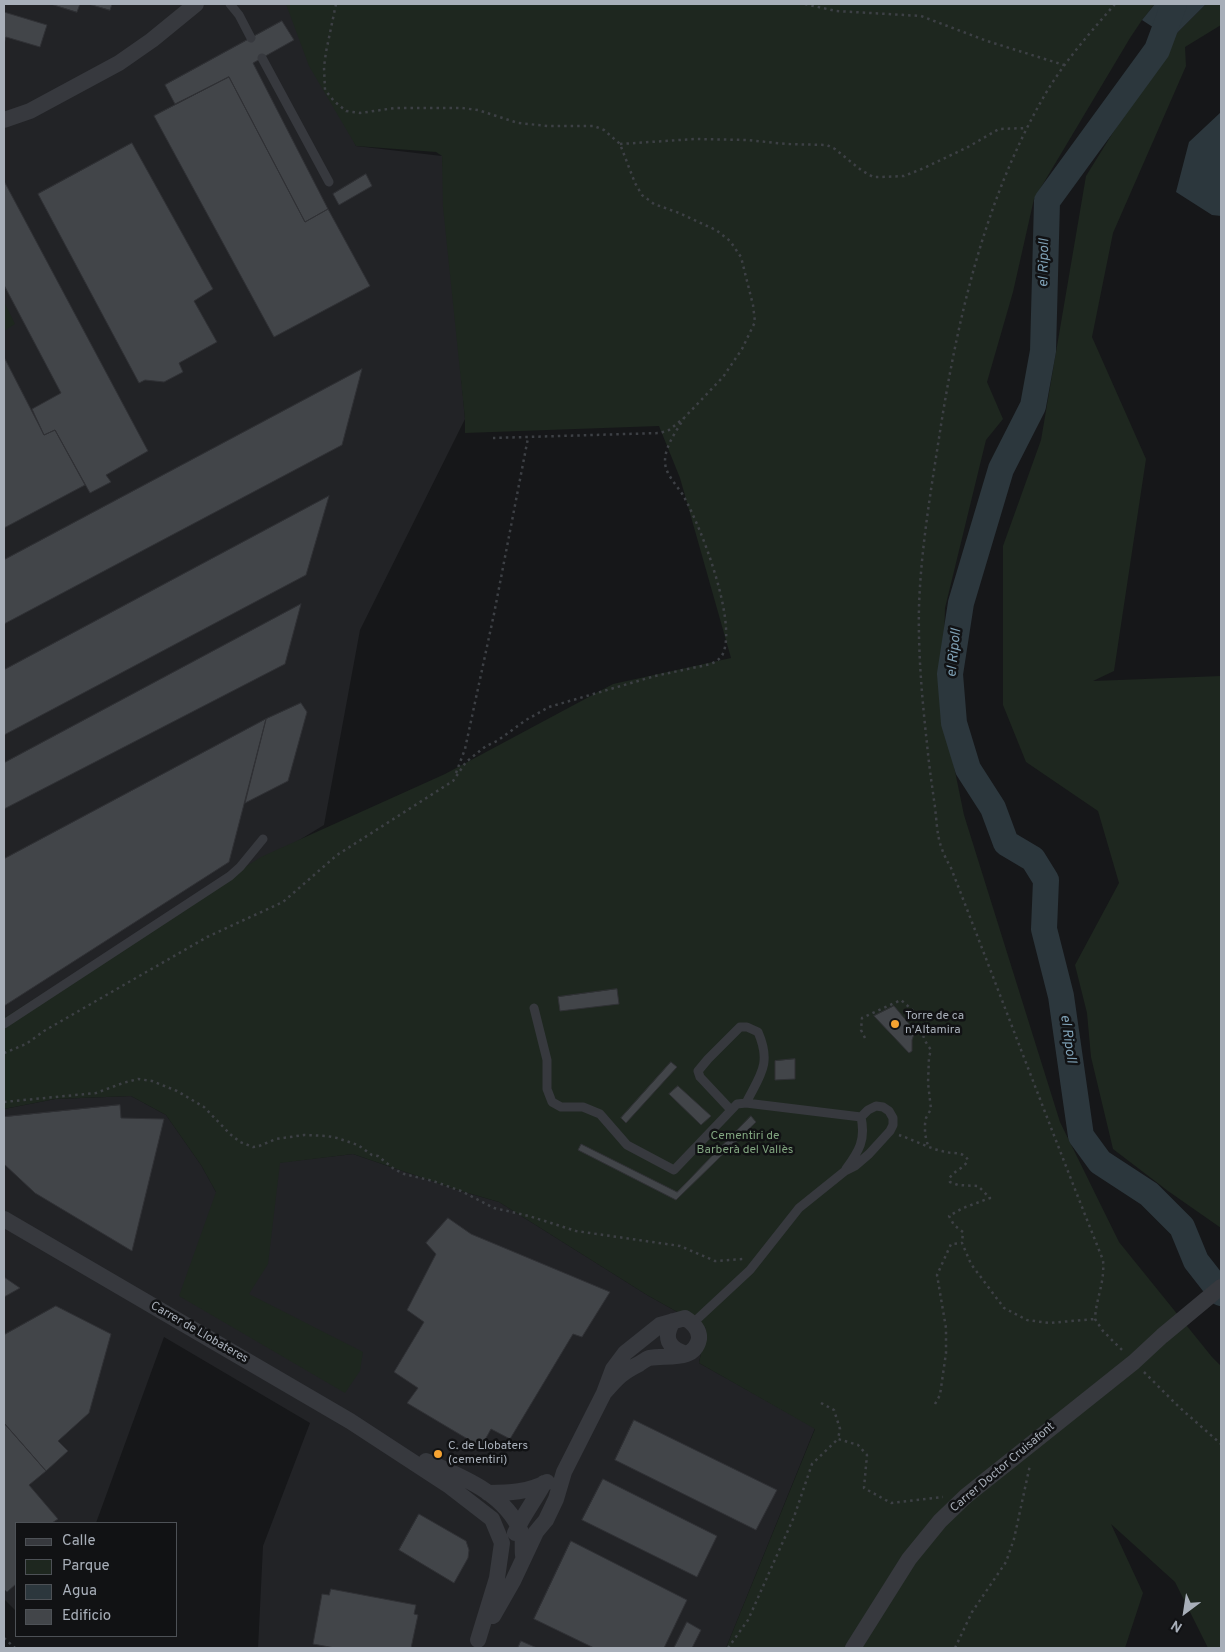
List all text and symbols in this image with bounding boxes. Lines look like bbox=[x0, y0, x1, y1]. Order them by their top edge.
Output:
water label: el Ripoll bbox=[1036, 239, 1054, 287]
water label: el Ripoll bbox=[944, 628, 966, 678]
place label: Torre de ca n'Altamira bbox=[905, 1010, 964, 1038]
water label: el Ripoll bbox=[1055, 1014, 1079, 1064]
marker: Torre de ca n'Altamira bbox=[889, 1018, 901, 1030]
park label: Cementiri de Barberà del Vallès bbox=[697, 1130, 793, 1158]
street label: Carrer de Llobateres bbox=[148, 1299, 250, 1367]
street label: Carrer Doctor Cruisafont bbox=[948, 1420, 1058, 1516]
place label: C. de Llobaters (cementiri) bbox=[448, 1440, 528, 1468]
marker: C. de Llobaters (cementiri) bbox=[432, 1448, 444, 1460]
legend bbox=[15, 1522, 178, 1637]
text: Calle bbox=[62, 1532, 96, 1551]
text: Parque bbox=[62, 1557, 110, 1576]
text: Agua bbox=[62, 1582, 97, 1601]
north arrow bbox=[1160, 1587, 1210, 1637]
text: Edificio bbox=[62, 1607, 111, 1626]
text: N bbox=[1168, 1615, 1186, 1635]

